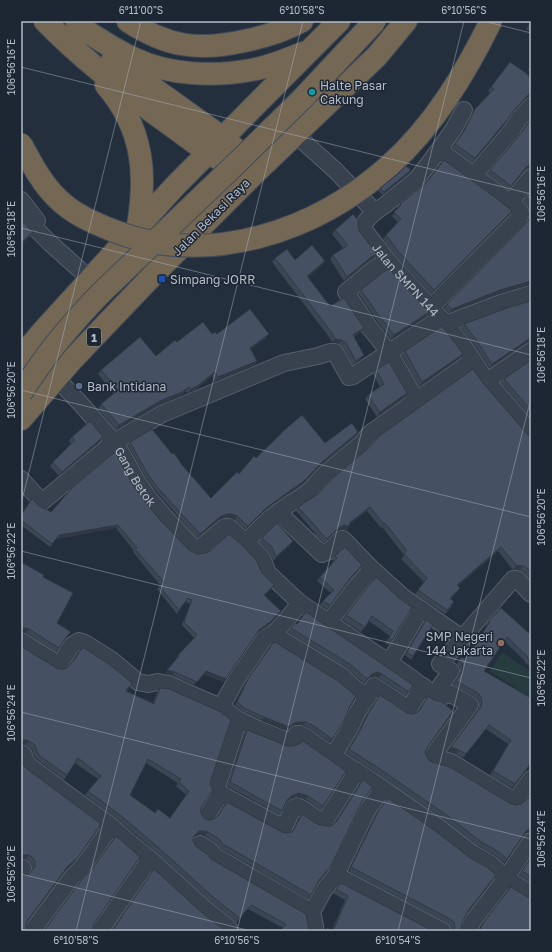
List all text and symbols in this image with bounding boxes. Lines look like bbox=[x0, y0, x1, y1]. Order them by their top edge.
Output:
text: 6°11'00"S bbox=[119, 4, 163, 16]
text: 6°10'58"S bbox=[279, 4, 325, 16]
text: 6°10'56"S bbox=[441, 4, 487, 16]
text: 106°56'16"E bbox=[5, 39, 17, 95]
place label: Halte Pasar Cakung bbox=[320, 78, 387, 107]
marker: Halte Pasar Cakung bbox=[307, 87, 317, 97]
text: 106°56'16"E bbox=[535, 166, 547, 222]
street label: Jalan Bekasi Raya bbox=[169, 175, 253, 259]
text: 106°56'18"E bbox=[5, 201, 17, 257]
street label: Jalan SMPN 144 bbox=[369, 240, 442, 319]
place label: Simpang JORR bbox=[170, 272, 255, 287]
marker: Simpang JORR bbox=[157, 274, 167, 284]
text: 106°56'18"E bbox=[535, 327, 547, 383]
road number: 1 bbox=[87, 328, 101, 346]
text: 106°56'20"E bbox=[5, 361, 17, 419]
place label: Bank Intidana bbox=[87, 379, 166, 394]
marker: Bank Intidana bbox=[74, 381, 84, 391]
street label: Gang Betok bbox=[112, 444, 160, 509]
text: 106°56'20"E bbox=[535, 488, 547, 546]
text: 106°56'22"E bbox=[5, 523, 17, 579]
place label: SMP Negeri 144 Jakarta bbox=[426, 629, 493, 658]
marker: SMP Negeri 144 Jakarta bbox=[496, 638, 506, 648]
text: 106°56'22"E bbox=[535, 650, 547, 706]
text: 106°56'24"E bbox=[5, 685, 17, 741]
text: 106°56'24"E bbox=[535, 811, 547, 867]
text: 106°56'26"E bbox=[5, 846, 17, 902]
text: 6°10'58"S bbox=[53, 934, 99, 946]
text: 6°10'56"S bbox=[214, 934, 260, 946]
text: 6°10'54"S bbox=[375, 934, 421, 946]

